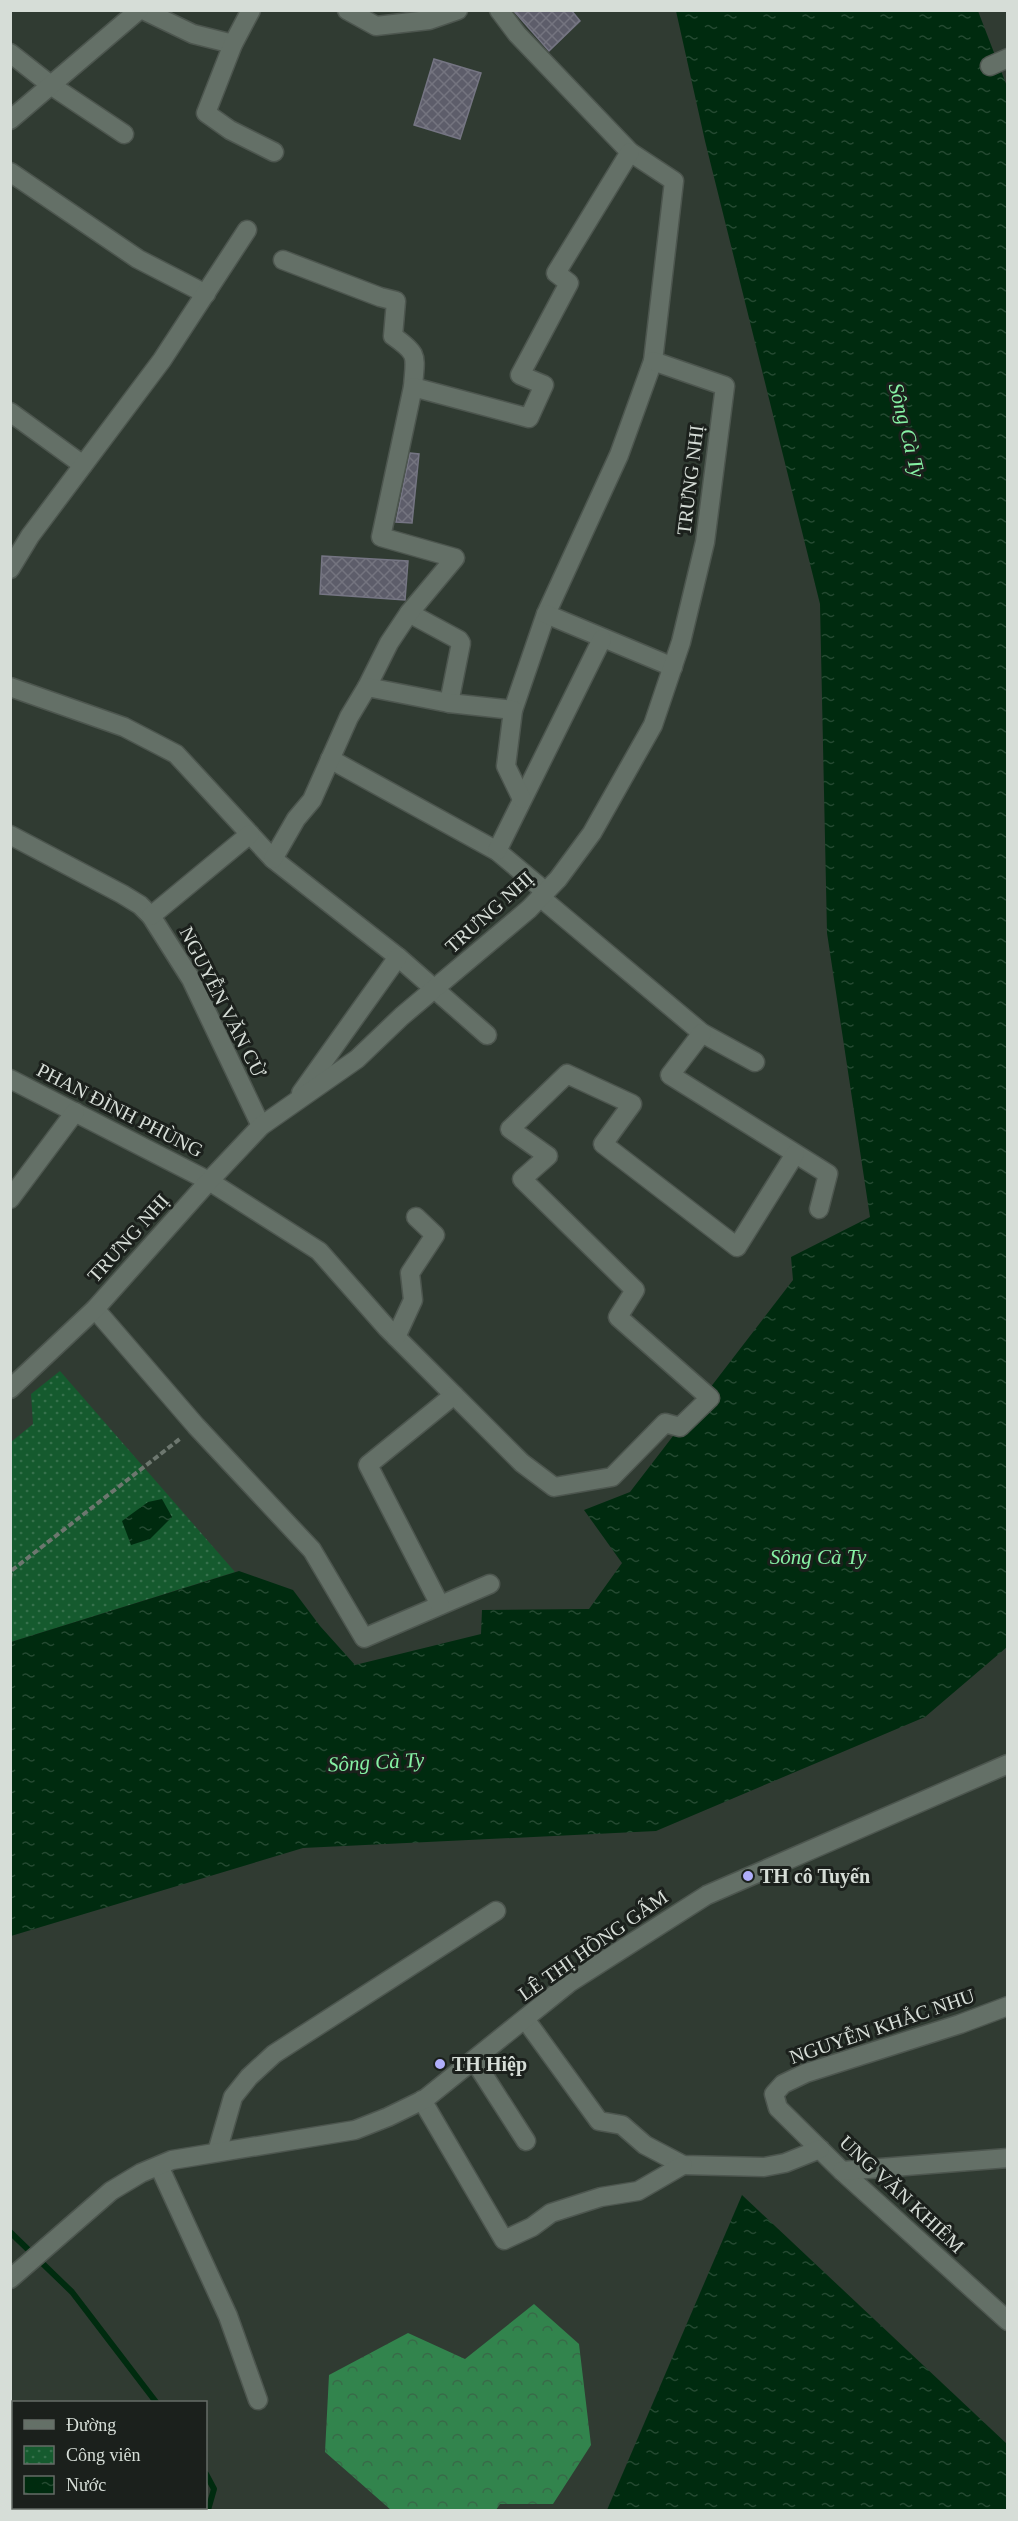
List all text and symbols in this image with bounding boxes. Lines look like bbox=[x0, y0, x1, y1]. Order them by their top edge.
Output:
water label: Sông Cà Ty bbox=[884, 380, 930, 480]
street label: TRƯNG NHỊ bbox=[672, 424, 708, 536]
street label: TRƯNG NHỊ bbox=[441, 867, 537, 957]
street label: NGUYỄN VĂN CỪ bbox=[175, 922, 272, 1081]
street label: PHAN ĐÌNH PHÙNG bbox=[33, 1058, 207, 1161]
street label: TRƯNG NHỊ bbox=[83, 1190, 173, 1286]
water label: Sông Cà Ty bbox=[770, 1545, 867, 1569]
water label: Sông Cà Ty bbox=[327, 1747, 425, 1777]
place label: TH cô Tuyến bbox=[760, 1865, 870, 1888]
marker: TH cô Tuyến bbox=[741, 1869, 755, 1883]
street label: LÊ THỊ HỒNG GẤM bbox=[514, 1884, 672, 2005]
street label: NGUYỄN KHẮC NHU bbox=[786, 1983, 978, 2068]
place label: TH Hiệp bbox=[452, 2053, 527, 2076]
marker: TH Hiệp bbox=[433, 2057, 447, 2071]
street label: UNG VĂN KHIÊM bbox=[835, 2131, 969, 2257]
legend bbox=[12, 2401, 207, 2509]
text: Đường bbox=[66, 2415, 116, 2435]
text: Công viên bbox=[66, 2445, 141, 2465]
text: Nước bbox=[66, 2475, 106, 2495]

